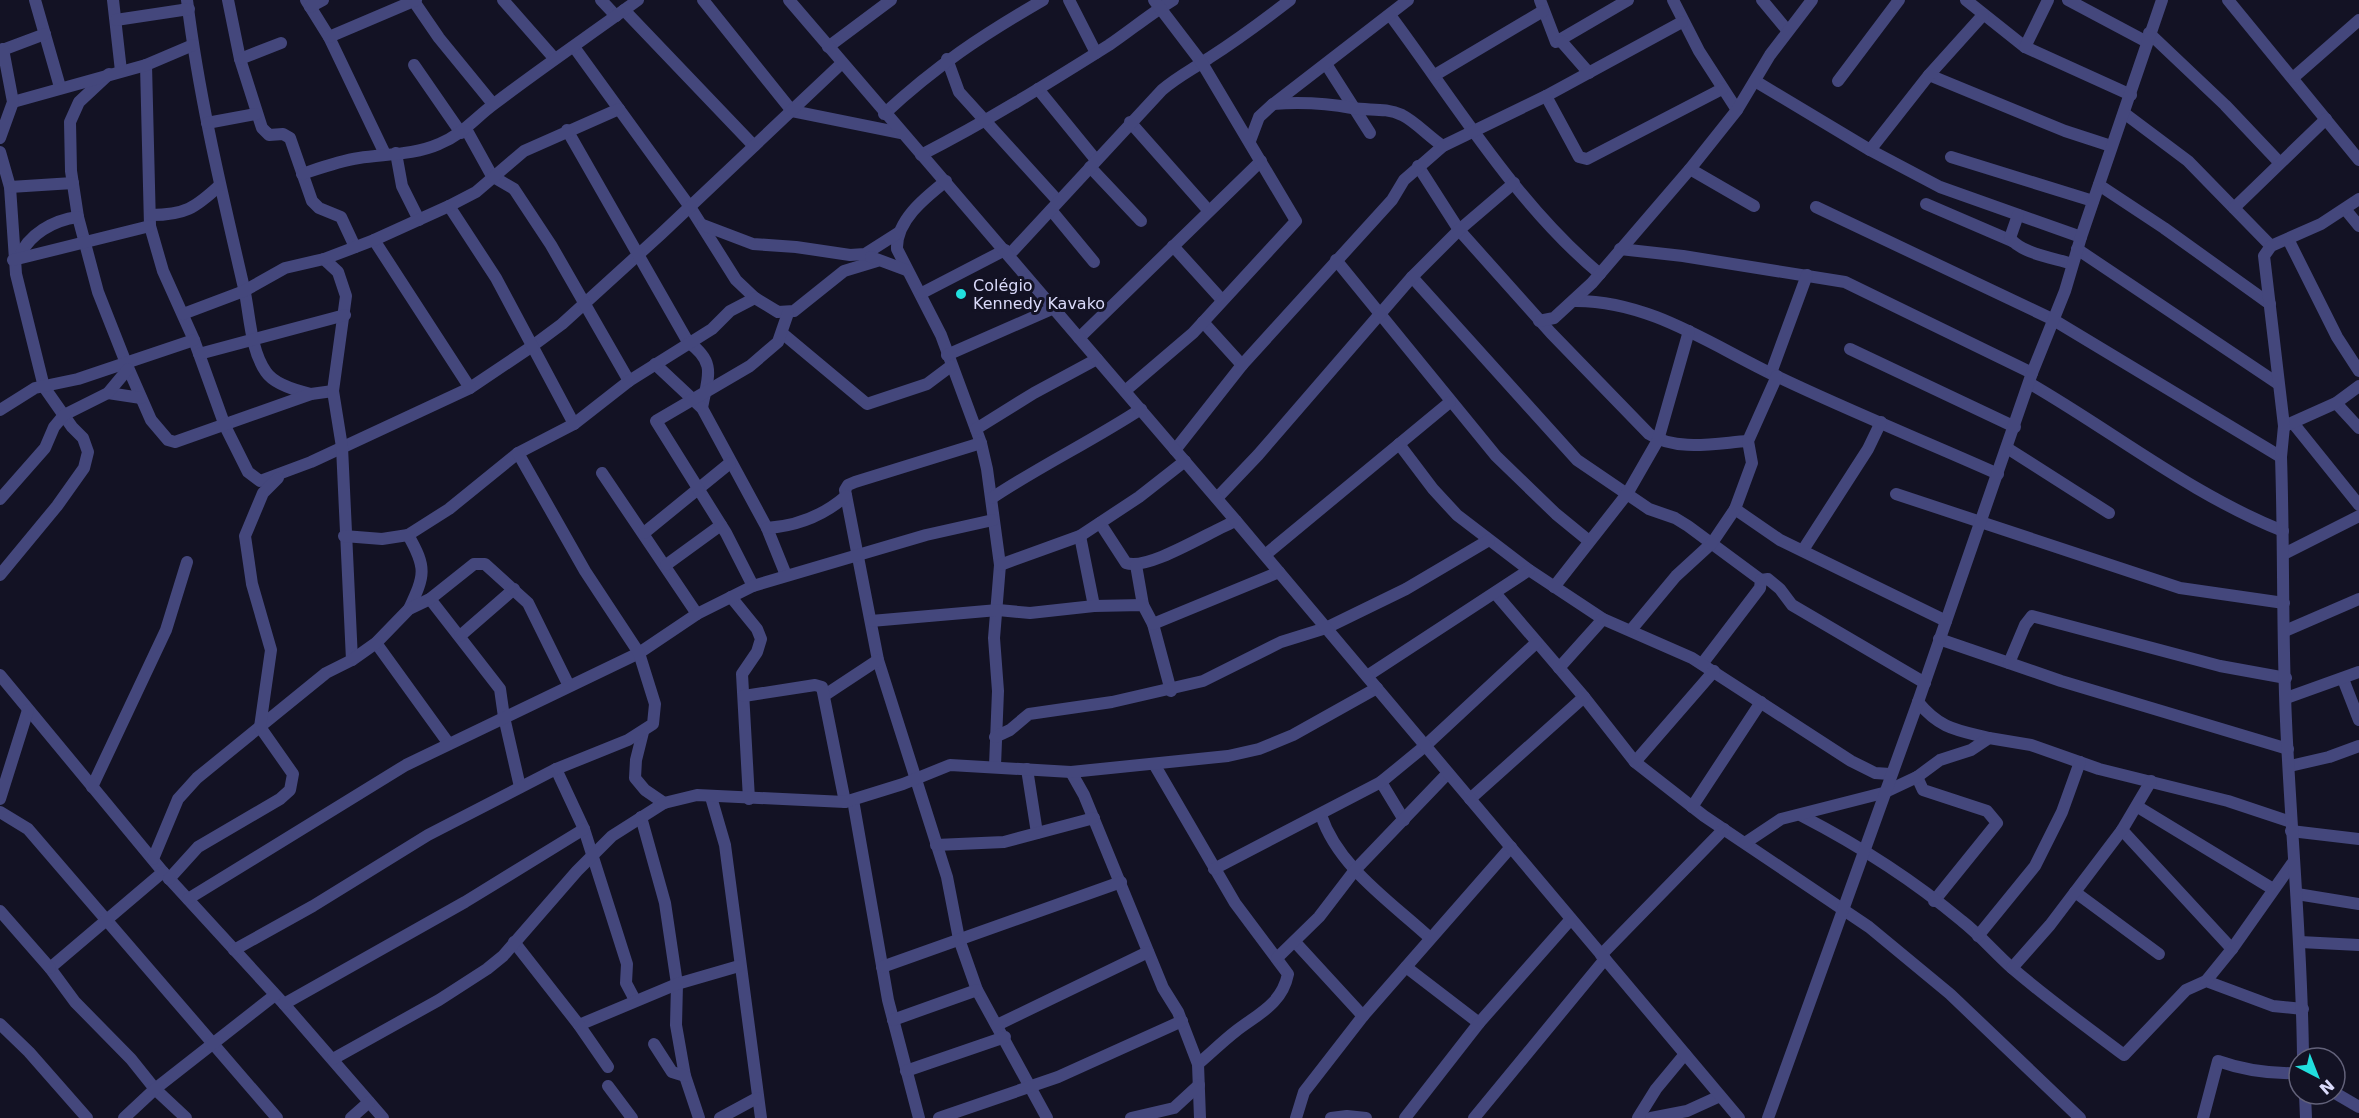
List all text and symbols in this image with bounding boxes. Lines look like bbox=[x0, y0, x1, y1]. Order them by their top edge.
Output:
place label: Colégio Kennedy Kavako bbox=[973, 276, 1105, 313]
marker: Colégio Kennedy Kavako bbox=[954, 287, 968, 301]
north arrow bbox=[2287, 1046, 2347, 1106]
text: N bbox=[2315, 1075, 2338, 1098]

